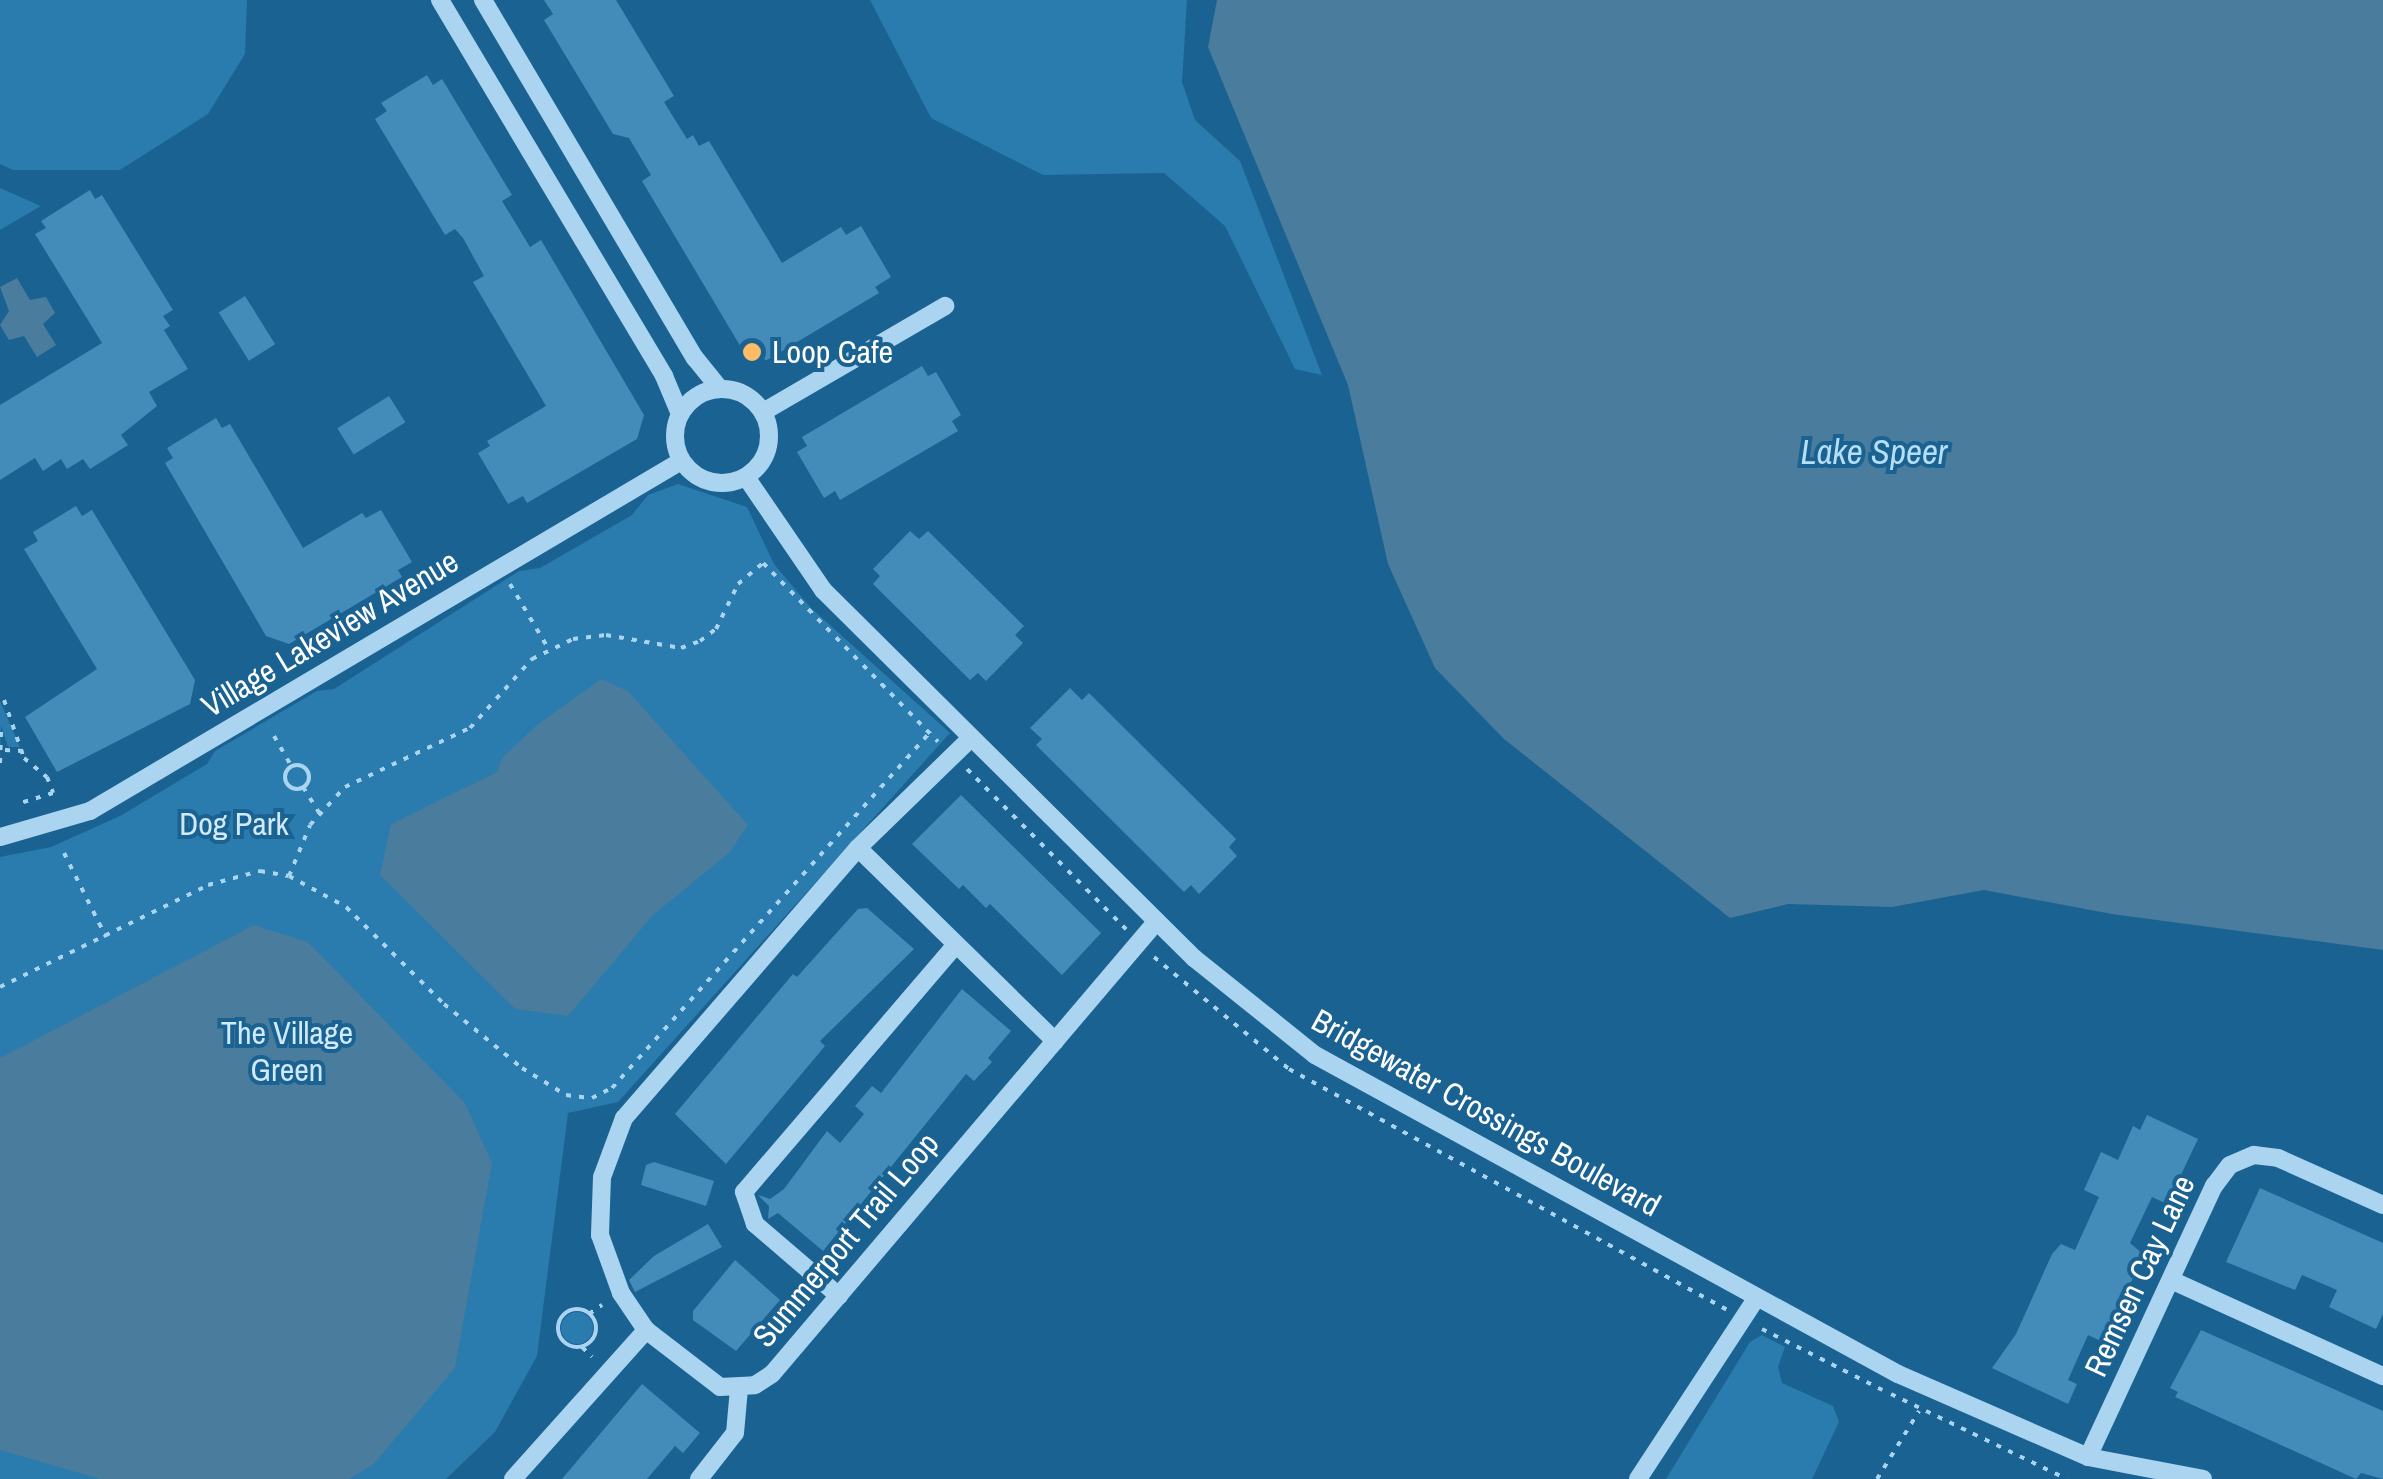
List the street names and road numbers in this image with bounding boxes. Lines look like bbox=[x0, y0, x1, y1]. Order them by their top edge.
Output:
street label: Village Lakeview Avenue bbox=[194, 542, 466, 726]
street label: Bridgewater Crossings Boulevard bbox=[1305, 1001, 1667, 1225]
street label: Summerport Trail Loop bbox=[745, 1125, 947, 1355]
street label: Remsen Cay Lane bbox=[2077, 1169, 2203, 1383]

